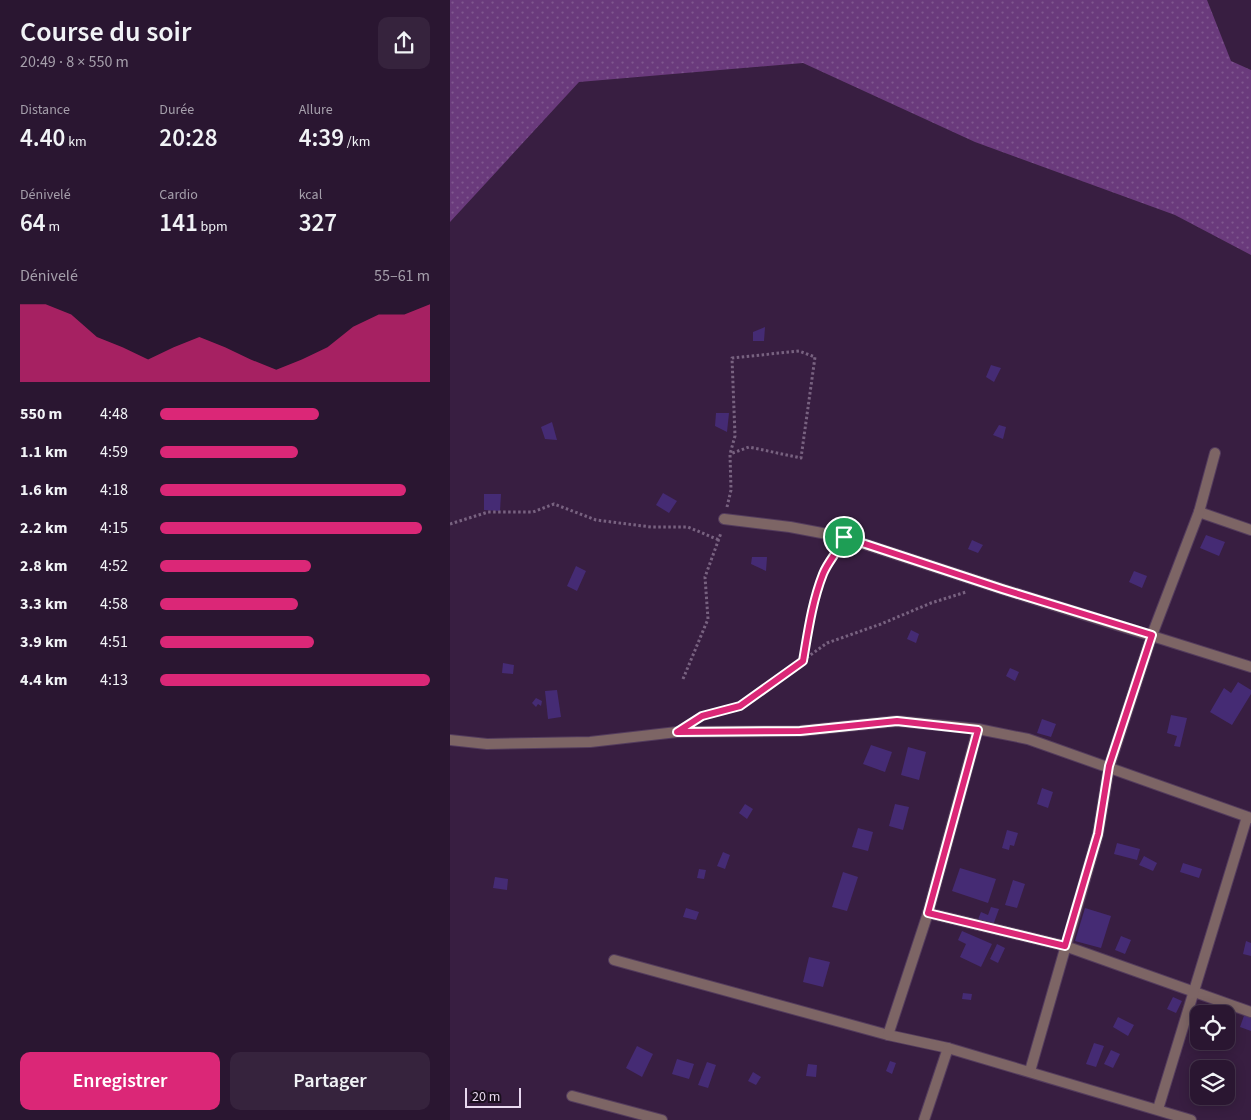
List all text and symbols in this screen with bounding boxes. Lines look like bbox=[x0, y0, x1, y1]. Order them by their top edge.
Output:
text: Course du soir bbox=[20, 12, 191, 52]
button: share bbox=[378, 17, 430, 69]
text: 20:49 · 8 × 550 m bbox=[20, 51, 129, 73]
text: Distance bbox=[20, 100, 70, 120]
text: Durée bbox=[159, 100, 194, 120]
text: Allure bbox=[299, 100, 333, 120]
text: 4.40 bbox=[20, 120, 65, 156]
text: 20:28 bbox=[159, 120, 218, 156]
text: 4:39 bbox=[299, 120, 344, 156]
text: km bbox=[65, 132, 87, 152]
text: /km bbox=[344, 132, 370, 152]
text: Dénivelé bbox=[20, 185, 71, 205]
text: Cardio bbox=[159, 185, 198, 205]
text: kcal bbox=[299, 185, 322, 205]
text: 64 bbox=[20, 205, 46, 241]
text: 141 bbox=[159, 205, 198, 241]
text: 327 bbox=[299, 205, 337, 241]
text: m bbox=[46, 217, 60, 237]
text: bpm bbox=[198, 217, 228, 237]
text: Dénivelé bbox=[20, 265, 78, 287]
text: 55–61 m bbox=[374, 265, 430, 287]
text: 550 m bbox=[20, 403, 62, 425]
text: 4:48 bbox=[100, 403, 128, 425]
text: 1.1 km bbox=[20, 441, 67, 463]
text: 4:59 bbox=[100, 441, 128, 463]
text: 1.6 km bbox=[20, 479, 67, 501]
text: 4:18 bbox=[100, 479, 128, 501]
pin bbox=[823, 516, 865, 558]
text: 2.2 km bbox=[20, 517, 67, 539]
text: 4:15 bbox=[100, 517, 128, 539]
icon: arrive bbox=[830, 523, 858, 551]
text: 2.8 km bbox=[20, 555, 67, 577]
text: 4:52 bbox=[100, 555, 128, 577]
text: 3.3 km bbox=[20, 593, 67, 615]
text: 4:58 bbox=[100, 593, 128, 615]
text: 3.9 km bbox=[20, 631, 67, 653]
text: 4:51 bbox=[100, 631, 128, 653]
text: 4.4 km bbox=[20, 669, 67, 691]
text: 4:13 bbox=[100, 669, 128, 691]
map controls bbox=[1190, 1005, 1235, 1105]
button: locate bbox=[1190, 1005, 1235, 1050]
button: Enregistrer bbox=[20, 1052, 220, 1110]
button: Partager bbox=[230, 1052, 430, 1110]
button: layers bbox=[1190, 1060, 1235, 1105]
scale bar bbox=[465, 1085, 521, 1108]
text: 20 m bbox=[472, 1087, 500, 1107]

